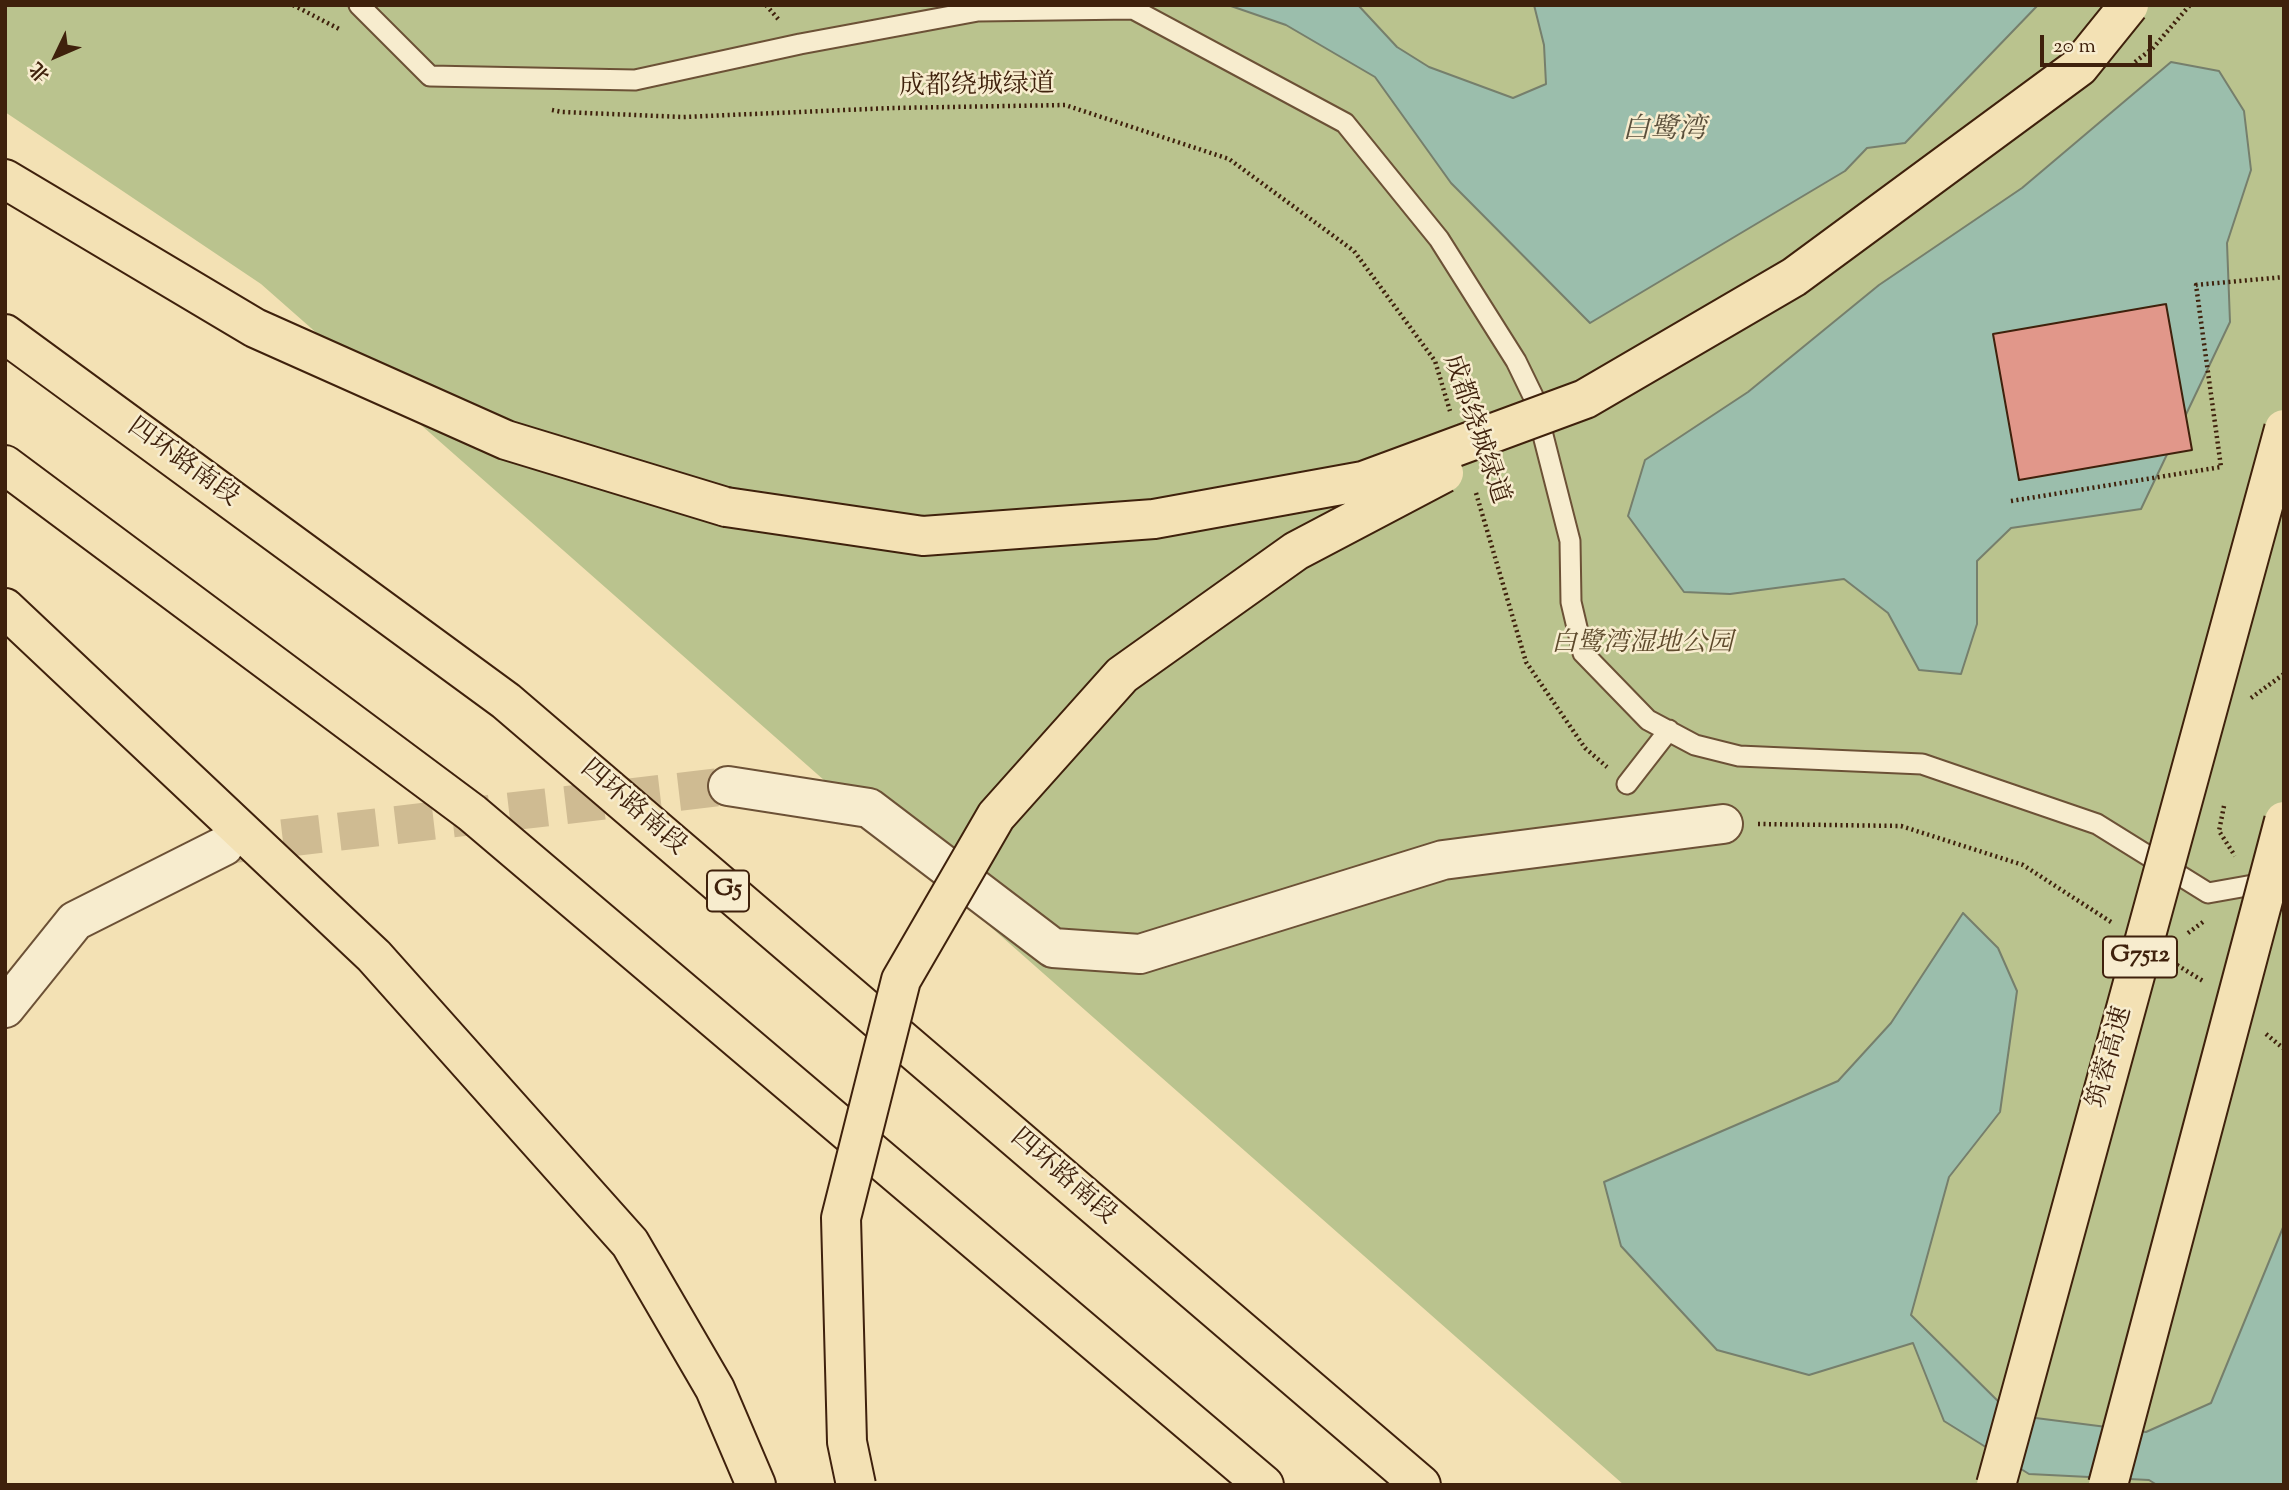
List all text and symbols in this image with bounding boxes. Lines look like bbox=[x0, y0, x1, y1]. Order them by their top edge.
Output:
north arrow bbox=[21, 21, 91, 91]
scale bar bbox=[2044, 21, 2156, 65]
text: 20 m bbox=[2053, 32, 2096, 62]
text: 北 bbox=[24, 55, 57, 87]
street label: 成都绕城绿道 bbox=[899, 71, 1055, 105]
water label: 白鹭湾 bbox=[1622, 115, 1706, 149]
street label: 成都绕城绿道 bbox=[1434, 351, 1514, 509]
street label: 四环路南段 bbox=[120, 413, 244, 515]
park label: 白鹭湾湿地公园 bbox=[1551, 630, 1733, 662]
street label: 四环路南段 bbox=[573, 755, 691, 863]
road number: G5 bbox=[707, 870, 749, 912]
road number: G7512 bbox=[2103, 937, 2177, 978]
street label: 筑蓉高速 bbox=[2083, 1004, 2141, 1112]
street label: 四环路南段 bbox=[1003, 1124, 1121, 1232]

